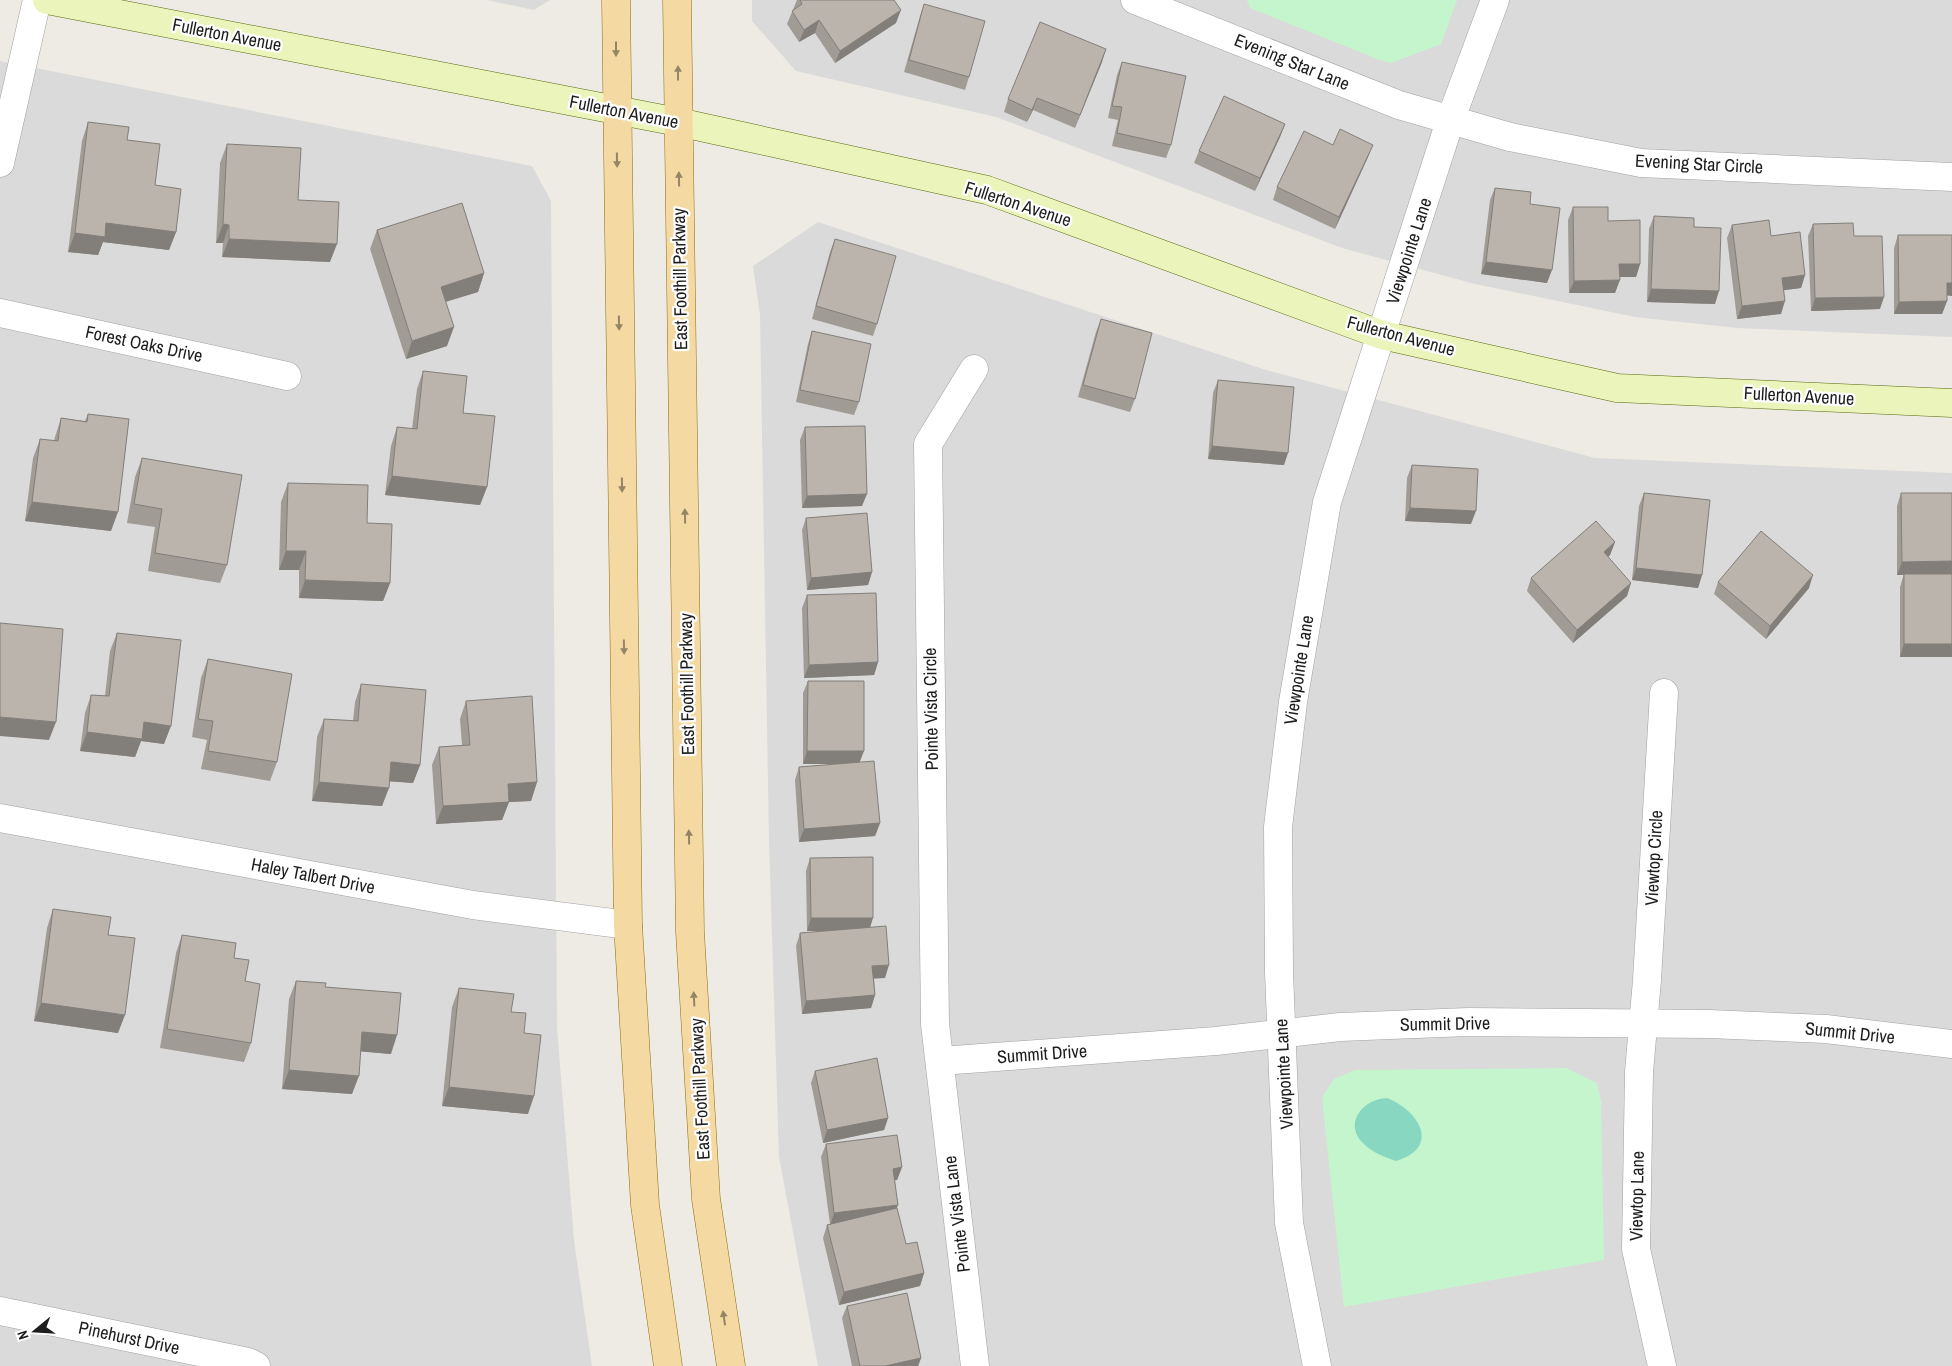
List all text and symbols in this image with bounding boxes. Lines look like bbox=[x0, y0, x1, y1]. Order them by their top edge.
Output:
street label: Fullerton Avenue bbox=[170, 12, 284, 57]
street label: Evening Star Lane bbox=[1231, 27, 1354, 96]
one-way arrow bbox=[612, 41, 620, 57]
one-way arrow bbox=[674, 65, 682, 81]
street label: Fullerton Avenue bbox=[567, 89, 681, 134]
street label: Evening Star Circle bbox=[1634, 148, 1764, 179]
one-way arrow bbox=[613, 152, 621, 168]
one-way arrow bbox=[675, 171, 683, 187]
street label: Fullerton Avenue bbox=[962, 175, 1075, 232]
street label: Viewpointe Lane bbox=[1380, 194, 1437, 307]
street label: East Foothill Parkway bbox=[666, 207, 693, 350]
street label: Fullerton Avenue bbox=[1345, 309, 1458, 362]
one-way arrow bbox=[615, 315, 623, 331]
street label: Forest Oaks Drive bbox=[83, 319, 205, 368]
street label: Fullerton Avenue bbox=[1743, 380, 1855, 411]
one-way arrow bbox=[618, 477, 626, 493]
one-way arrow bbox=[680, 508, 688, 524]
street label: East Foothill Parkway bbox=[673, 612, 700, 755]
street label: Viewpointe Lane bbox=[1278, 613, 1319, 726]
one-way arrow bbox=[620, 640, 628, 656]
street label: Pointe Vista Circle bbox=[917, 647, 944, 771]
street label: Viewtop Circle bbox=[1639, 810, 1668, 906]
one-way arrow bbox=[685, 829, 693, 845]
street label: Haley Talbert Drive bbox=[249, 851, 377, 900]
one-way arrow bbox=[690, 991, 698, 1007]
street label: Summit Drive bbox=[1400, 1010, 1490, 1037]
street label: Summit Drive bbox=[1804, 1015, 1896, 1050]
street label: East Foothill Parkway bbox=[683, 1017, 716, 1161]
street label: Viewpointe Lane bbox=[1268, 1018, 1299, 1130]
street label: Summit Drive bbox=[996, 1038, 1088, 1069]
street label: Viewtop Lane bbox=[1623, 1151, 1650, 1241]
street label: Pointe Vista Lane bbox=[937, 1154, 976, 1274]
north arrow bbox=[10, 1306, 60, 1356]
one-way arrow bbox=[719, 1309, 727, 1325]
street label: Pinehurst Drive bbox=[76, 1315, 182, 1360]
text: N bbox=[13, 1328, 32, 1342]

